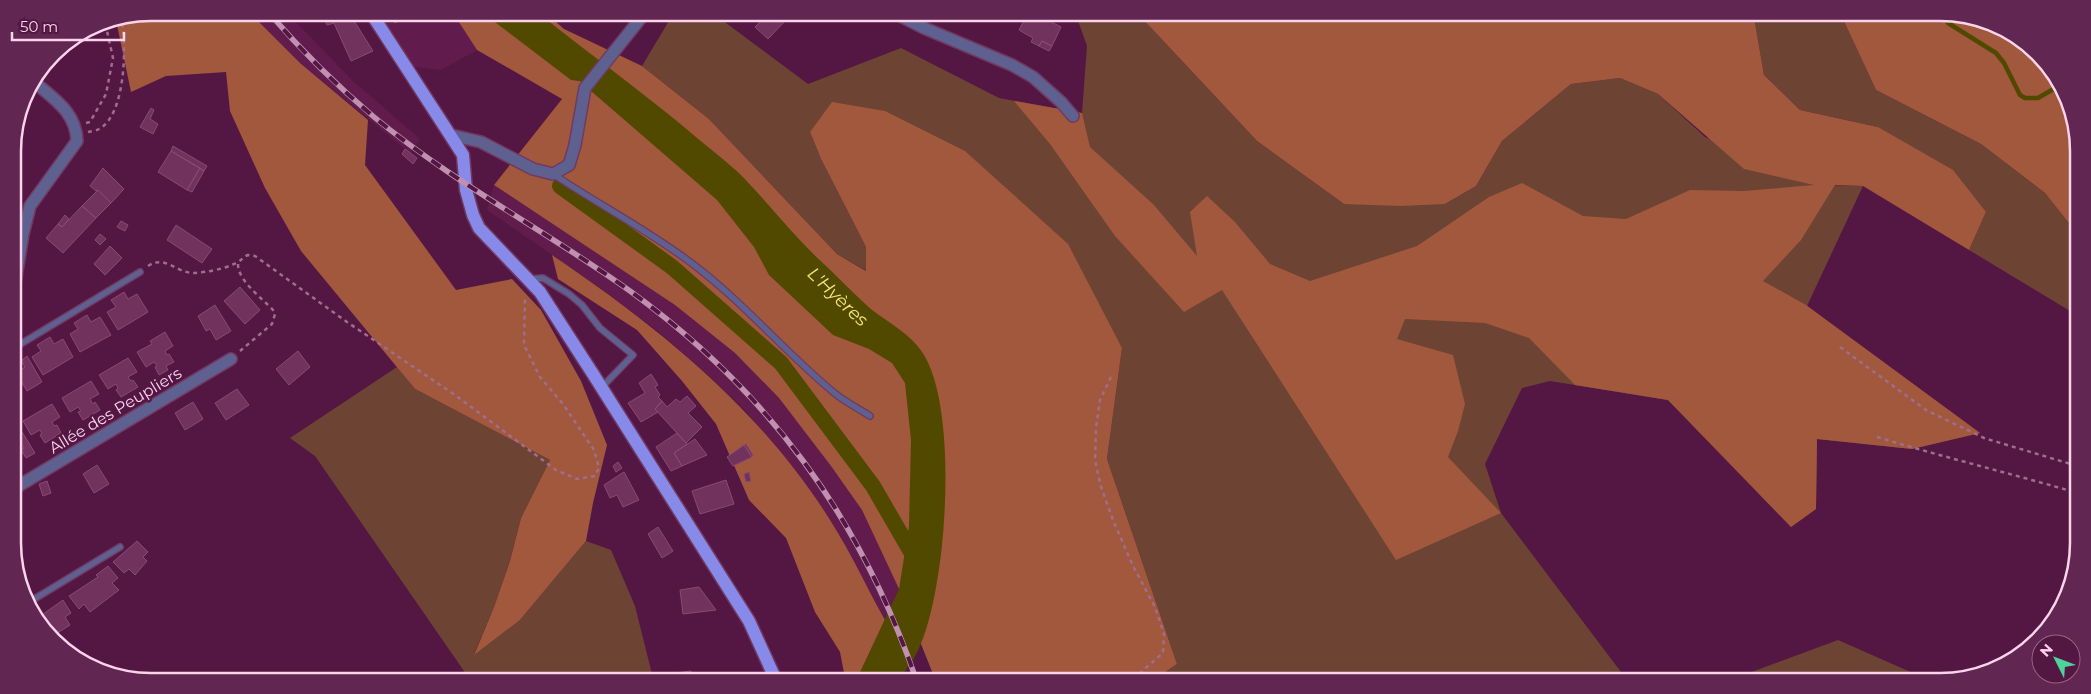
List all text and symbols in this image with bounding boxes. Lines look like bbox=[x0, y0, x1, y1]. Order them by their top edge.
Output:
scale bar bbox=[12, 10, 125, 42]
text: 50 m bbox=[20, 17, 58, 36]
water label: L'Hyères bbox=[803, 262, 873, 331]
street label: Allée des Peupliers bbox=[46, 363, 185, 457]
north arrow bbox=[2031, 634, 2081, 684]
text: N bbox=[2036, 640, 2057, 661]

